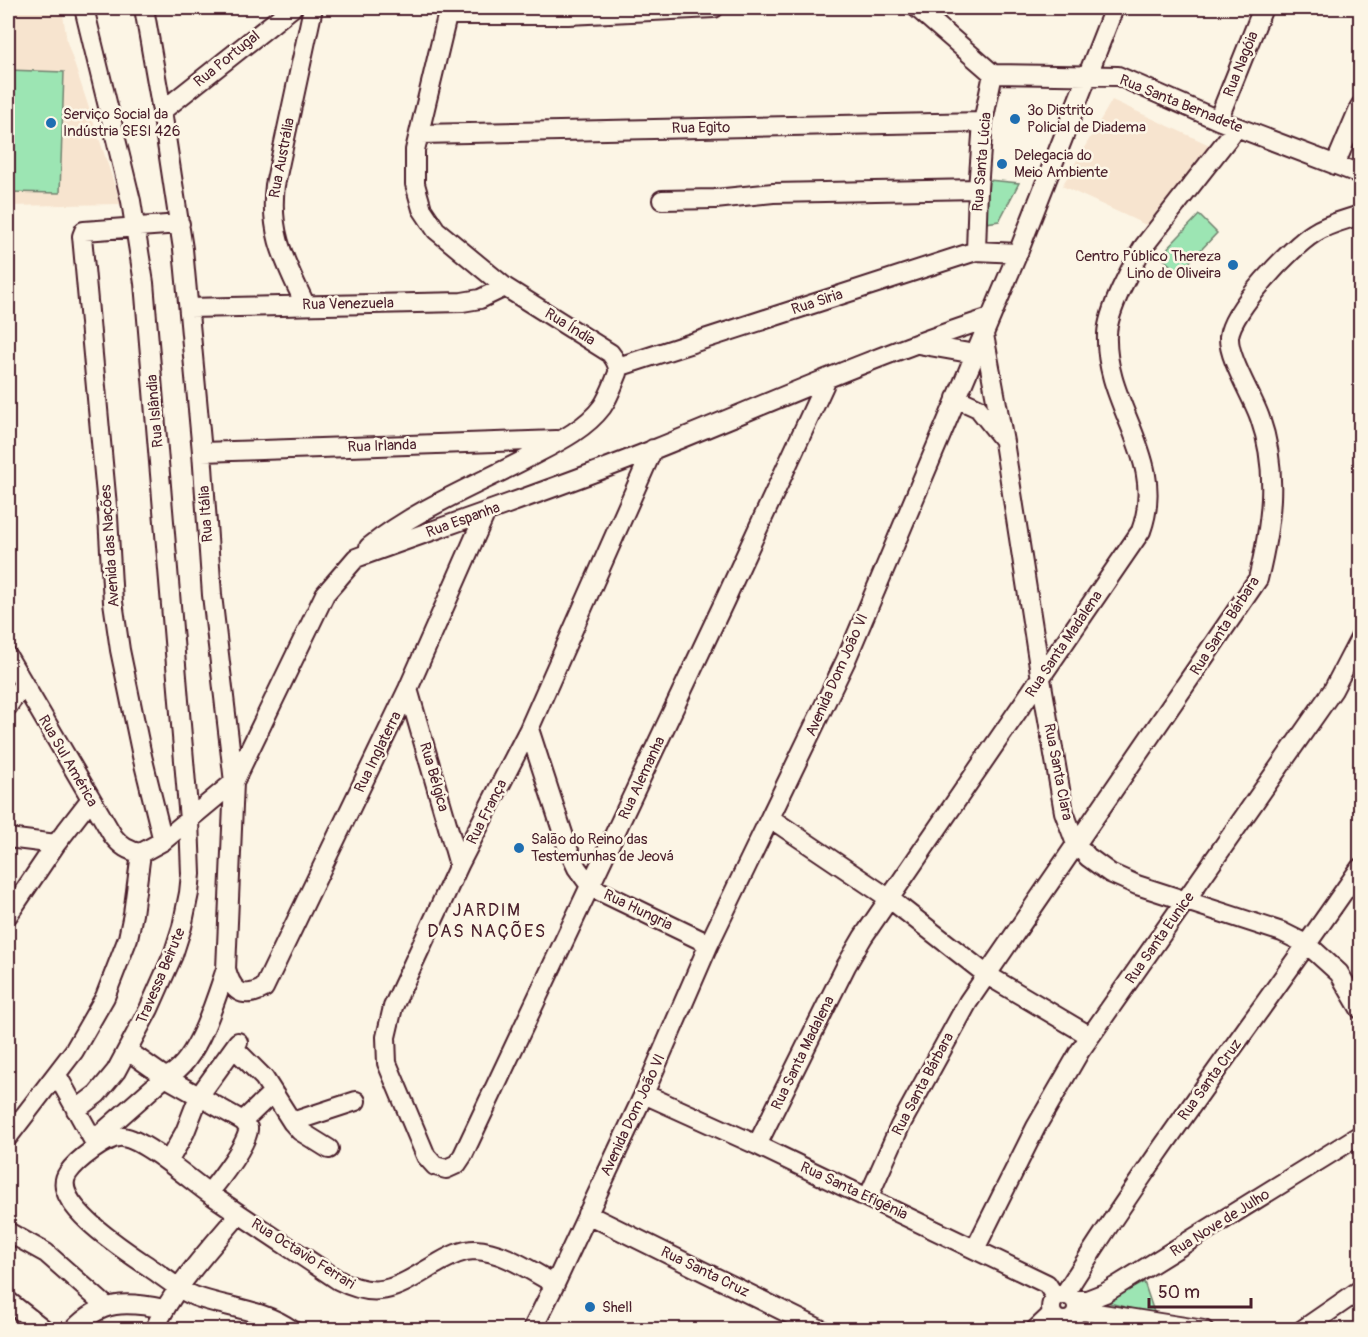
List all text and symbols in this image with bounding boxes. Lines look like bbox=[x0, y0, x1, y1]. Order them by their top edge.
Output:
street label: Rua Portugal bbox=[190, 26, 264, 92]
street label: Rua Nagóia bbox=[1219, 28, 1263, 100]
street label: Rua Santa Bernadete bbox=[1117, 71, 1246, 138]
place label: 3º Distrito Policial de Diadema bbox=[1027, 101, 1146, 137]
place label: Serviço Social da Indústria SESI 426 bbox=[63, 105, 180, 141]
street label: Rua Santa Lúcia bbox=[968, 111, 996, 213]
marker: 3º Distrito Policial de Diadema bbox=[1008, 112, 1022, 126]
marker: Serviço Social da Indústria SESI 426 bbox=[44, 116, 58, 130]
street label: Rua Austrália bbox=[265, 116, 299, 200]
street label: Rua Egito bbox=[672, 118, 730, 138]
place label: Delegacia do Meio Ambiente bbox=[1014, 146, 1108, 182]
marker: Delegacia do Meio Ambiente bbox=[995, 157, 1009, 171]
place label: Centro Público Thereza Lino de Oliveira bbox=[1075, 247, 1221, 283]
marker: Centro Público Thereza Lino de Oliveira bbox=[1226, 258, 1240, 272]
street label: Rua Siria bbox=[789, 285, 845, 319]
street label: Rua Venezuela bbox=[302, 294, 394, 314]
street label: Rua Índia bbox=[541, 304, 599, 350]
street label: Rua Islândia bbox=[142, 374, 168, 448]
street label: Rua Irlanda bbox=[347, 435, 417, 457]
street label: Avenida das Nações bbox=[96, 484, 124, 608]
street label: Rua Itália bbox=[195, 485, 217, 543]
street label: Rua Espanha bbox=[424, 498, 502, 542]
street label: Rua Santa Bárbara bbox=[1186, 573, 1264, 679]
street label: Rua Santa Madalena bbox=[1021, 587, 1107, 701]
street label: Avenida Dom João VI bbox=[801, 611, 873, 739]
street label: Rua Inglaterra bbox=[350, 708, 406, 796]
street label: Rua Sul América bbox=[34, 712, 102, 810]
street label: Rua Santa Clara bbox=[1039, 722, 1077, 822]
street label: Rua Alemanha bbox=[615, 733, 670, 823]
street label: Rua Bélgica bbox=[415, 740, 453, 814]
street label: Rua França bbox=[463, 776, 512, 848]
place label: Salão do Reino das Testemunhas de Jeová bbox=[531, 830, 674, 866]
marker: Salão do Reino das Testemunhas de Jeová bbox=[512, 841, 526, 855]
street label: Rua Hungria bbox=[600, 885, 676, 935]
street label: Rua Santa Eunice bbox=[1121, 888, 1199, 988]
district label: JARDIM DAS NAÇÕES bbox=[427, 899, 547, 943]
street label: Travessa Beirute bbox=[132, 924, 190, 1027]
street label: Rua Santa Madalena bbox=[767, 993, 839, 1113]
street label: Rua Santa Bárbara bbox=[888, 1029, 958, 1139]
street label: Rua Santa Cruz bbox=[1174, 1035, 1246, 1125]
street label: Avenida Dom João VI bbox=[596, 1051, 670, 1179]
street label: Rua Santa Efigênia bbox=[797, 1158, 911, 1224]
street label: Rua Nove de Julho bbox=[1167, 1185, 1273, 1261]
street label: Rua Octavio Ferrari bbox=[247, 1214, 359, 1294]
street label: Rua Santa Cruz bbox=[658, 1242, 753, 1302]
scale bar bbox=[1149, 1271, 1251, 1309]
text: 50 m bbox=[1158, 1281, 1200, 1304]
place label: Shell bbox=[602, 1298, 632, 1317]
marker: Shell bbox=[583, 1300, 597, 1314]

